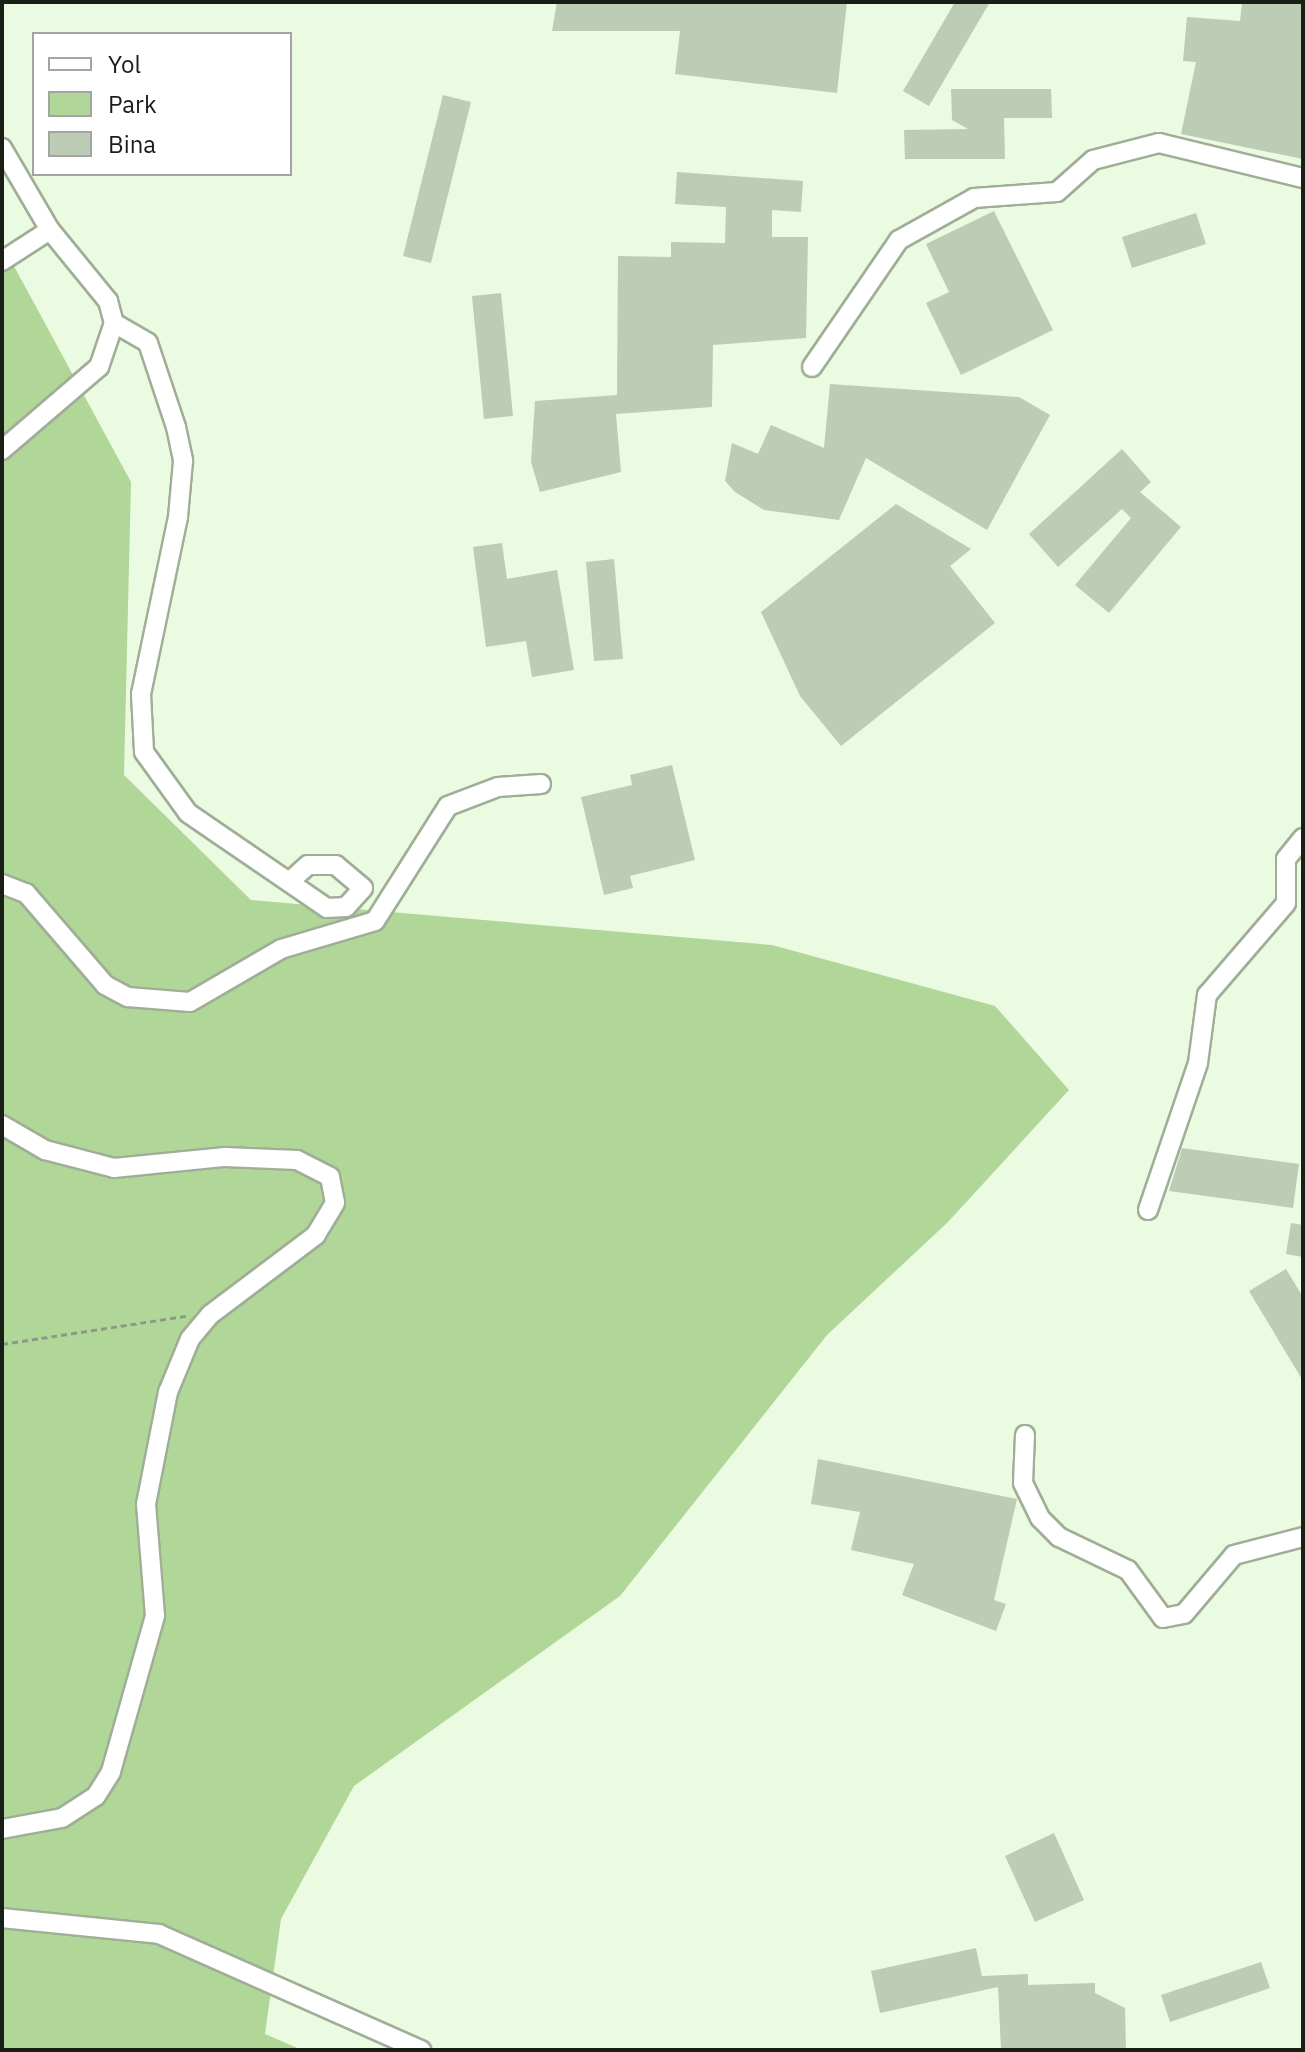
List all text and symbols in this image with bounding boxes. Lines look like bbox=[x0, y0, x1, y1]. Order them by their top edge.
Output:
legend bbox=[32, 32, 292, 176]
text: Yol bbox=[108, 48, 141, 80]
text: Park bbox=[108, 88, 157, 120]
text: Bina bbox=[108, 128, 156, 160]

